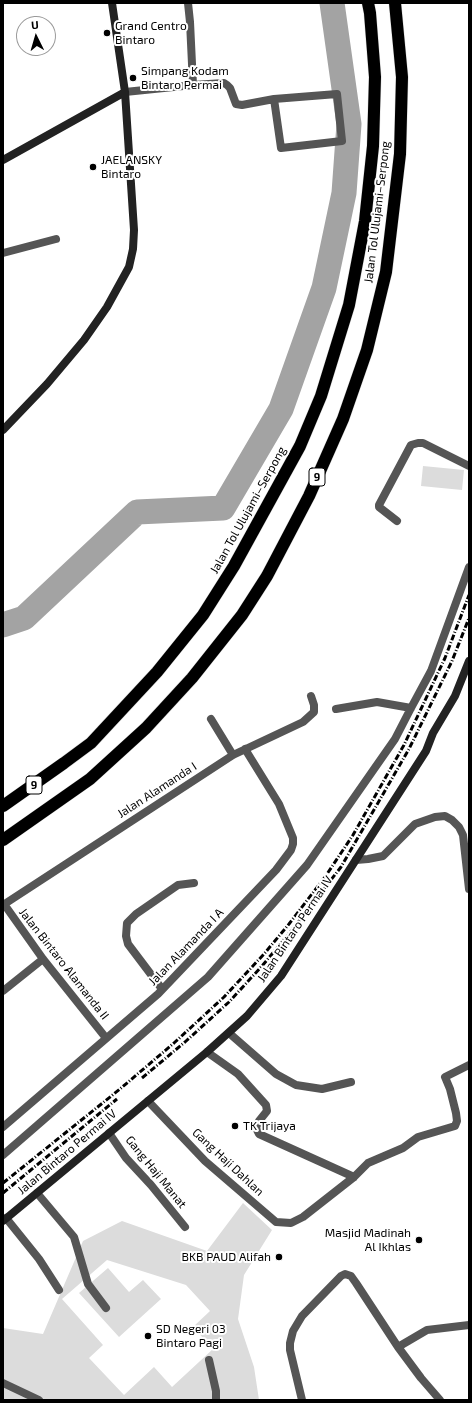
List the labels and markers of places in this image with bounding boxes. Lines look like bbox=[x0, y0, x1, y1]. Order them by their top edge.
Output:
place label: Grand Centro Bintaro bbox=[115, 19, 187, 47]
marker: Grand Centro Bintaro bbox=[102, 28, 112, 38]
place label: Simpang Kodam Bintaro Permai bbox=[141, 64, 229, 92]
marker: Simpang Kodam Bintaro Permai bbox=[128, 73, 138, 83]
place label: JAELANSKY Bintaro bbox=[101, 153, 162, 181]
marker: JAELANSKY Bintaro bbox=[88, 162, 98, 172]
place label: TK Trijaya bbox=[243, 1119, 296, 1133]
marker: TK Trijaya bbox=[230, 1121, 240, 1131]
place label: Masjid Madinah Al Ikhlas bbox=[325, 1226, 411, 1254]
marker: Masjid Madinah Al Ikhlas bbox=[414, 1235, 424, 1245]
place label: BKB PAUD Alifah bbox=[182, 1250, 271, 1264]
marker: BKB PAUD Alifah bbox=[274, 1252, 284, 1262]
place label: SD Negeri 03 Bintaro Pagi bbox=[156, 1322, 226, 1350]
marker: SD Negeri 03 Bintaro Pagi bbox=[143, 1331, 153, 1341]

